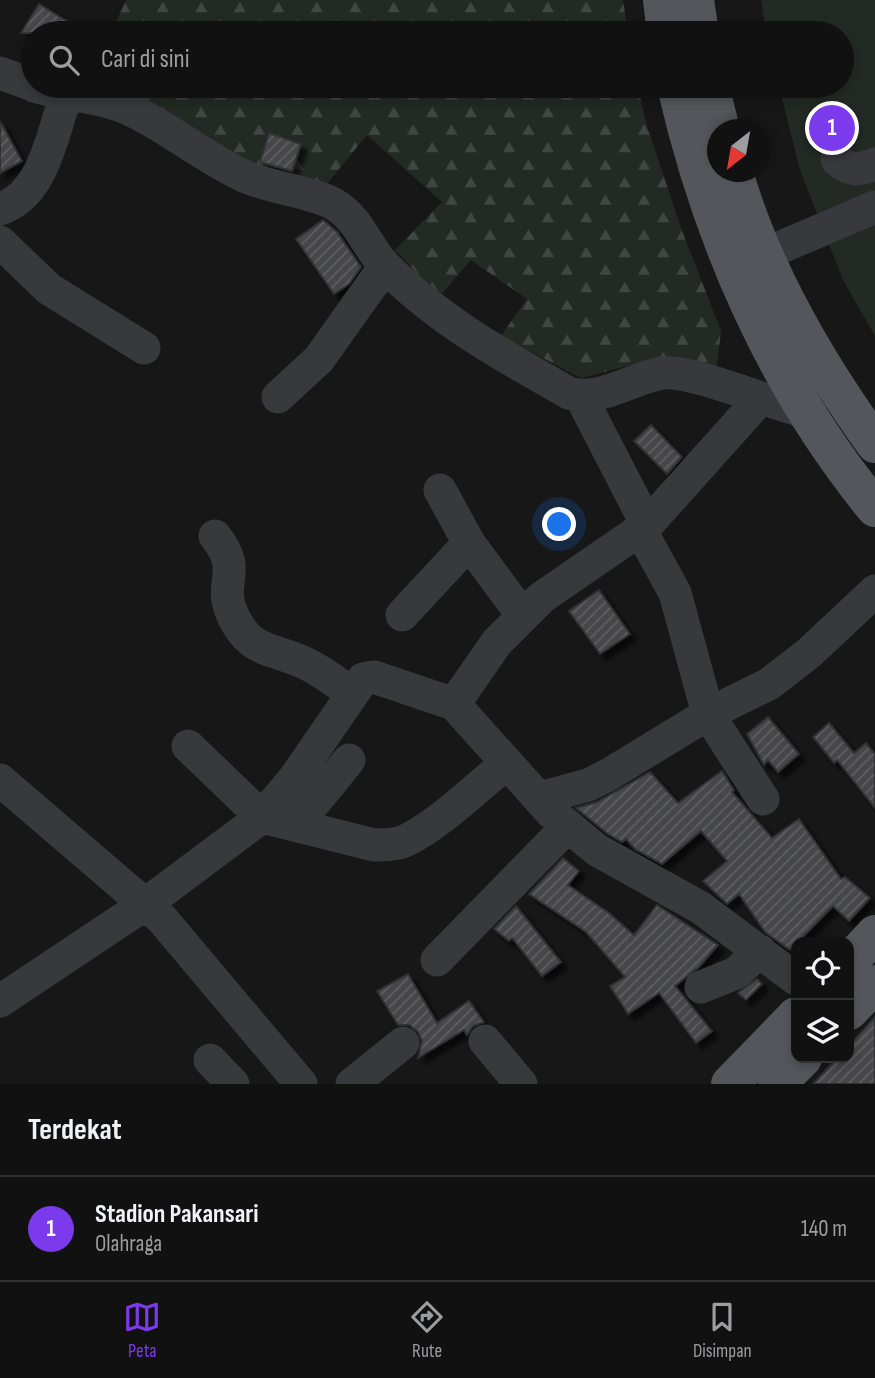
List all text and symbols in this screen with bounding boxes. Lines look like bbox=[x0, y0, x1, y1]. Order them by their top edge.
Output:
search box bbox=[21, 21, 854, 98]
icon: search bbox=[45, 41, 83, 79]
text: Cari di sini bbox=[101, 44, 190, 75]
pin: 1 bbox=[809, 102, 855, 154]
north arrow bbox=[707, 119, 770, 182]
your location bbox=[542, 507, 576, 541]
map controls bbox=[791, 937, 854, 1063]
button: locate bbox=[791, 937, 854, 1000]
button: layers bbox=[791, 1000, 854, 1063]
text: Terdekat bbox=[28, 1112, 122, 1148]
text: Stadion Pakansari bbox=[95, 1199, 259, 1230]
text: 1 bbox=[46, 1215, 56, 1243]
text: 140 m bbox=[801, 1215, 847, 1243]
text: Olahraga bbox=[95, 1230, 162, 1258]
tab: Peta bbox=[123, 1298, 161, 1363]
tab: Rute bbox=[408, 1298, 446, 1363]
tab: Disimpan bbox=[693, 1298, 752, 1363]

